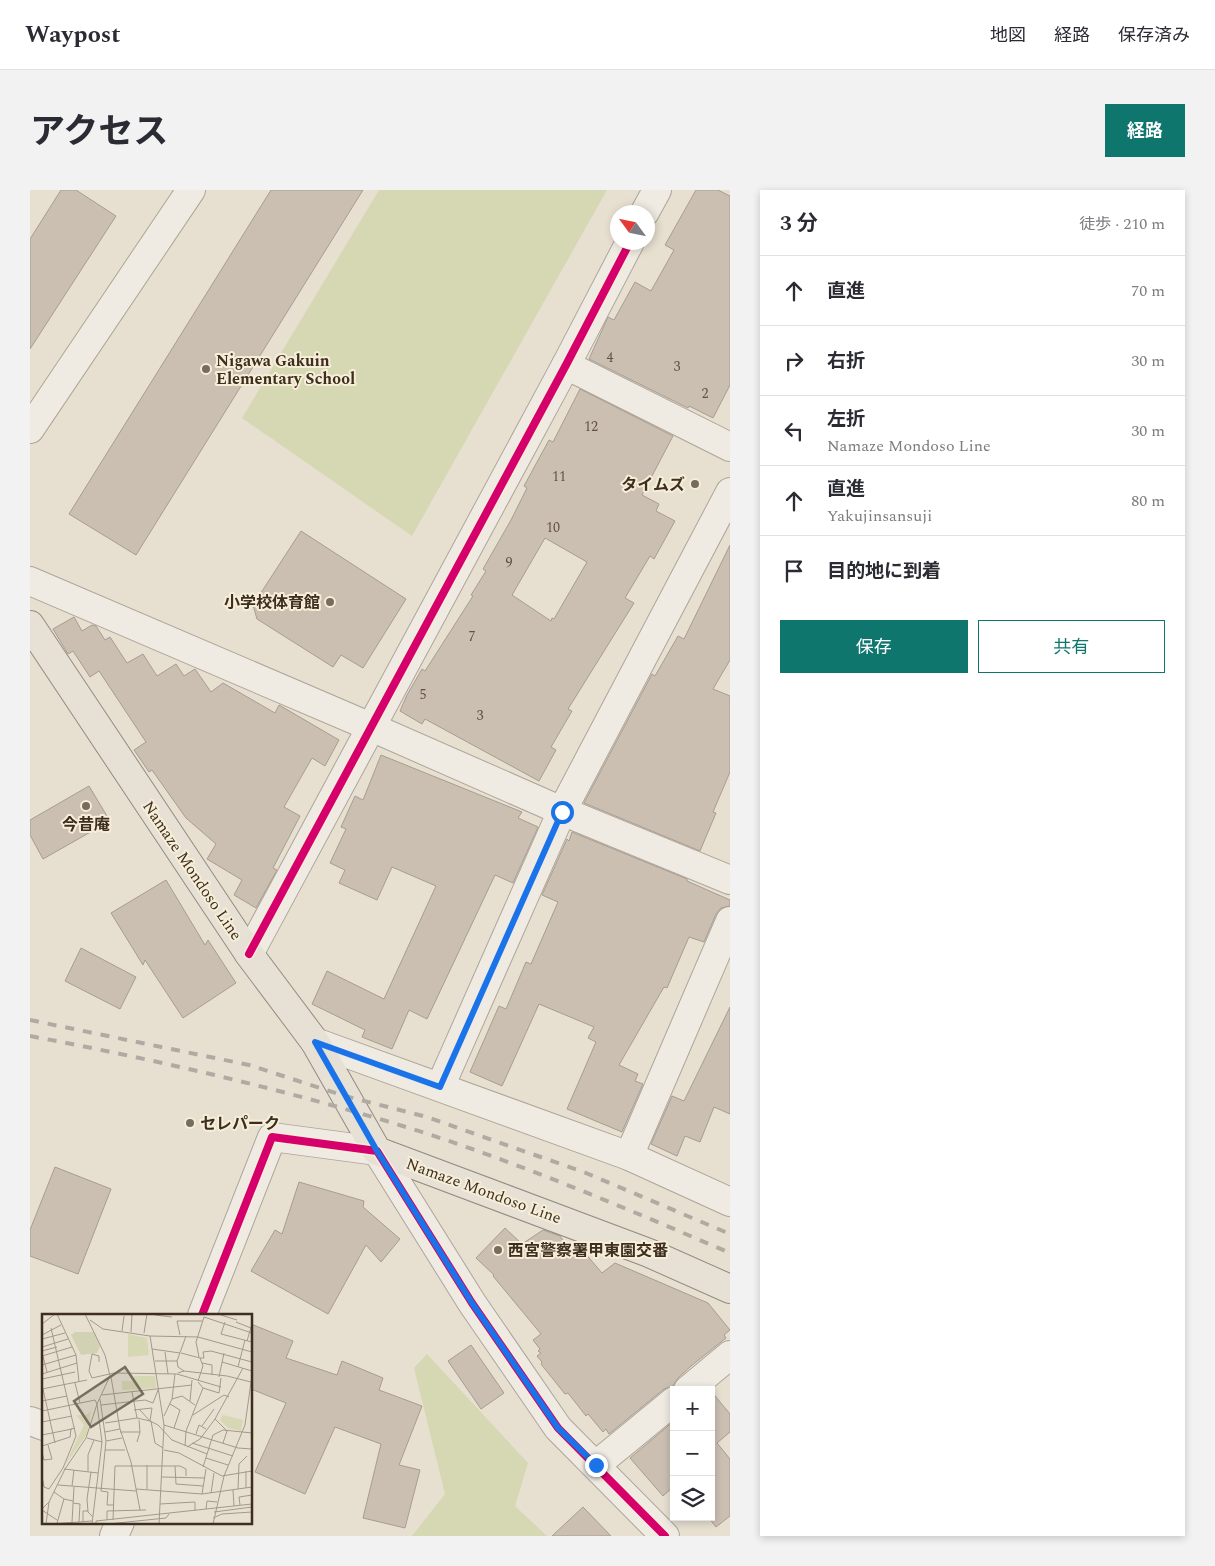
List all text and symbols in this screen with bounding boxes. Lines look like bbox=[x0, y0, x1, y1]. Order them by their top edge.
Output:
text: Waypost bbox=[25, 17, 121, 53]
text: 地図 bbox=[990, 22, 1026, 49]
text: 経路 bbox=[1054, 22, 1090, 49]
text: 保存済み bbox=[1118, 22, 1190, 49]
button: 経路 bbox=[1105, 104, 1185, 157]
text: アクセス bbox=[30, 106, 168, 159]
north arrow bbox=[610, 205, 655, 250]
text: 3 分 bbox=[780, 208, 818, 240]
text: 徒歩 · 210 m bbox=[1079, 212, 1165, 236]
icon: ahead bbox=[780, 277, 808, 305]
text: 直進 bbox=[827, 277, 865, 306]
text: 70 m bbox=[1131, 279, 1165, 303]
house number: 4 bbox=[607, 347, 614, 368]
icon: right bbox=[780, 347, 808, 375]
text: 右折 bbox=[827, 347, 865, 376]
place label: Nigawa Gakuin Elementary School bbox=[216, 349, 355, 391]
text: 30 m bbox=[1131, 349, 1165, 373]
house number: 3 bbox=[674, 356, 681, 377]
marker: Nigawa Gakuin Elementary School bbox=[200, 363, 212, 375]
house number: 2 bbox=[702, 383, 709, 404]
text: 左折 bbox=[827, 405, 865, 434]
house number: 12 bbox=[584, 416, 598, 437]
icon: left bbox=[780, 417, 808, 445]
text: 30 m bbox=[1131, 419, 1165, 443]
text: Namaze Mondoso Line bbox=[827, 434, 991, 458]
house number: 11 bbox=[552, 466, 566, 487]
place label: タイムズ bbox=[621, 473, 685, 497]
text: 直進 bbox=[827, 475, 865, 504]
marker: タイムズ bbox=[689, 478, 701, 490]
icon: ahead bbox=[780, 487, 808, 515]
text: 80 m bbox=[1131, 489, 1165, 513]
text: Yakujinsansuji bbox=[827, 504, 932, 528]
house number: 10 bbox=[546, 517, 560, 538]
house number: 9 bbox=[506, 552, 513, 573]
icon: arrive bbox=[780, 557, 808, 585]
text: 目的地に到着 bbox=[827, 557, 941, 586]
place label: 小学校体育館 bbox=[224, 591, 320, 615]
marker: 小学校体育館 bbox=[324, 596, 336, 608]
button: 保存 bbox=[780, 620, 968, 673]
button: 共有 bbox=[978, 620, 1165, 673]
house number: 7 bbox=[469, 626, 476, 647]
house number: 5 bbox=[420, 684, 427, 705]
house number: 3 bbox=[477, 705, 484, 726]
street label: Namaze Mondoso Line bbox=[136, 796, 248, 945]
marker: 今昔庵 bbox=[80, 800, 92, 812]
route start bbox=[551, 801, 574, 824]
place label: 今昔庵 bbox=[62, 813, 110, 837]
place label: セレパーク bbox=[200, 1112, 280, 1136]
marker: セレパーク bbox=[184, 1117, 196, 1129]
street label: Namaze Mondoso Line bbox=[403, 1152, 565, 1230]
place label: 西宮警察署甲東園交番 bbox=[508, 1239, 668, 1263]
marker: 西宮警察署甲東園交番 bbox=[492, 1244, 504, 1256]
inset map bbox=[42, 1314, 252, 1524]
map controls bbox=[670, 1386, 715, 1521]
button: + bbox=[670, 1386, 715, 1431]
button: − bbox=[670, 1431, 715, 1476]
route end bbox=[585, 1454, 608, 1477]
button: layers bbox=[670, 1476, 715, 1521]

